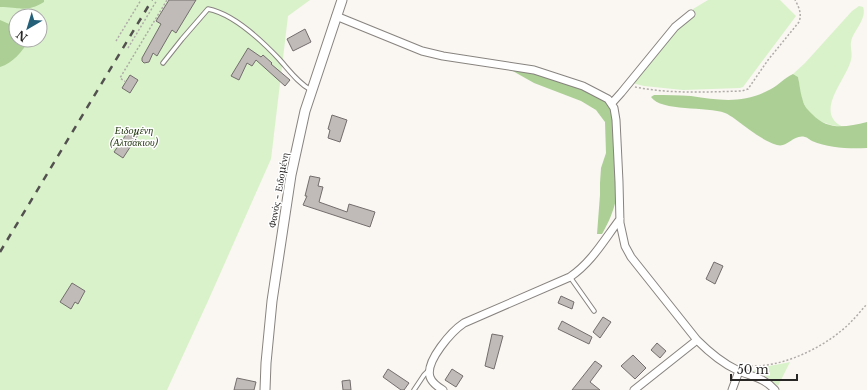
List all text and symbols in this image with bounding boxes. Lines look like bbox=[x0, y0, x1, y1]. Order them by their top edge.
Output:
north arrow bbox=[8, 8, 48, 48]
text: N bbox=[13, 27, 30, 45]
park label: Ειδομένη (Αλτσάκιου) bbox=[110, 124, 159, 149]
street label: Φανός - Ειδομένη bbox=[265, 151, 291, 229]
scale bar bbox=[731, 356, 797, 382]
text: 50 m bbox=[737, 362, 769, 377]

